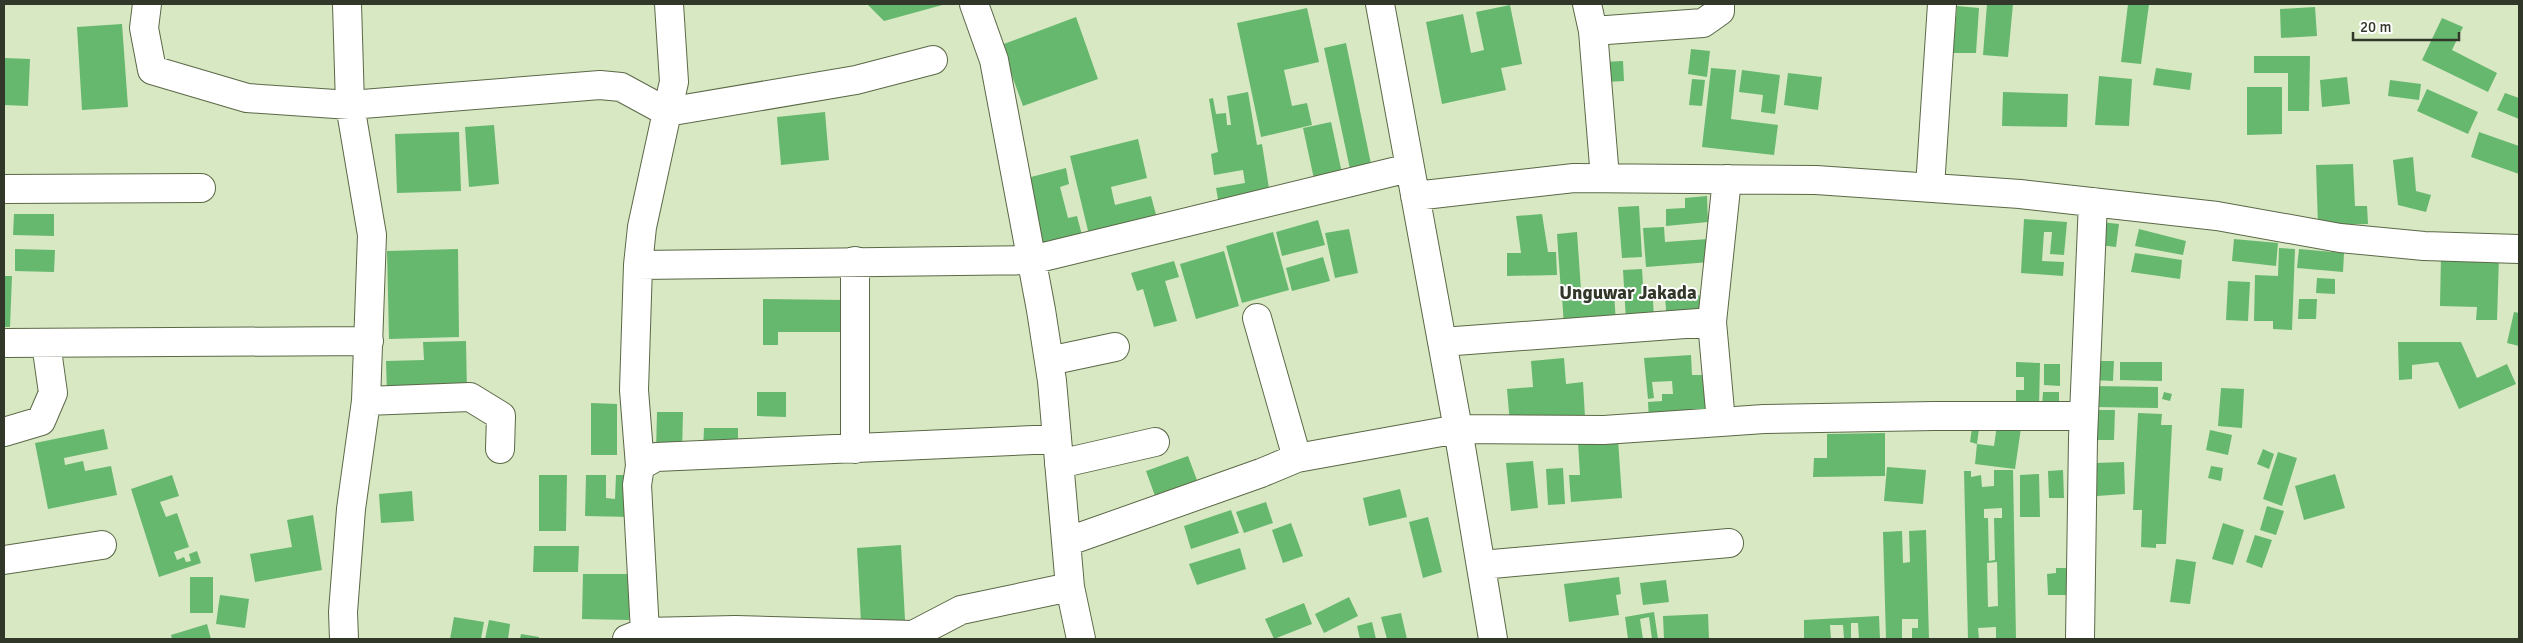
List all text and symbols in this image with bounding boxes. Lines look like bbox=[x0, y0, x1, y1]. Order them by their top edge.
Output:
scale bar bbox=[2353, 10, 2459, 42]
text: 20 m bbox=[2360, 18, 2391, 36]
district label: Unguwar Jakada bbox=[1559, 281, 1697, 305]

